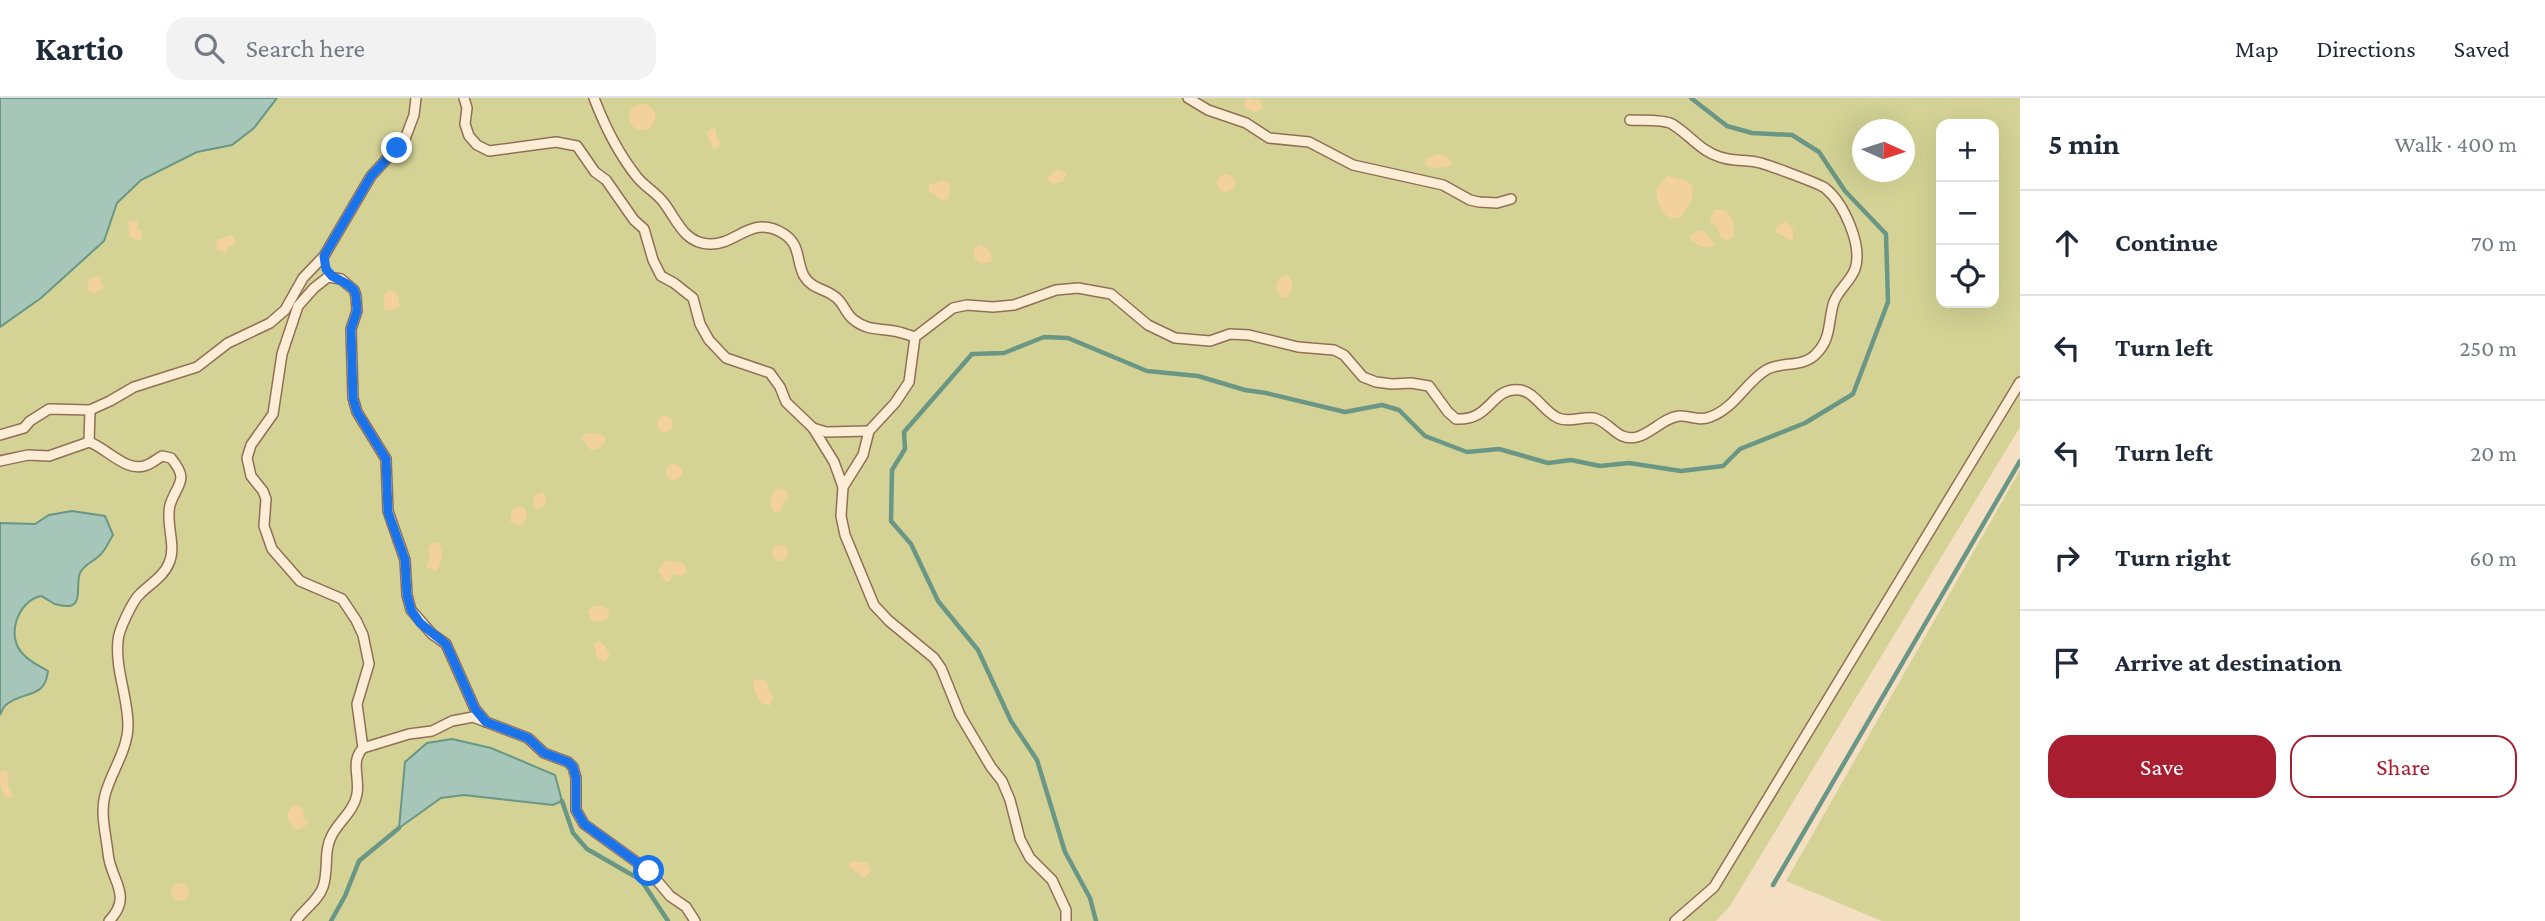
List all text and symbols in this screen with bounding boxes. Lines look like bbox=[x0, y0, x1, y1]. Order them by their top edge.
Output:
search box bbox=[166, 17, 656, 80]
icon: search bbox=[190, 29, 228, 67]
text: Kartio bbox=[35, 30, 124, 67]
text: Search here bbox=[246, 34, 365, 63]
text: Map bbox=[2235, 35, 2279, 62]
text: Directions bbox=[2317, 35, 2416, 62]
text: Saved bbox=[2454, 35, 2510, 62]
north arrow bbox=[1852, 119, 1915, 182]
map controls bbox=[1936, 119, 1999, 308]
button: + bbox=[1936, 119, 1999, 182]
text: 5 min bbox=[2048, 127, 2120, 160]
text: Walk · 400 m bbox=[2395, 131, 2517, 157]
route end bbox=[381, 132, 412, 163]
button: − bbox=[1936, 182, 1999, 245]
icon: ahead bbox=[2048, 224, 2086, 262]
text: Continue bbox=[2115, 228, 2218, 257]
text: 70 m bbox=[2471, 230, 2517, 256]
button: locate bbox=[1936, 245, 1999, 308]
icon: left bbox=[2048, 329, 2086, 367]
text: Turn left bbox=[2115, 333, 2213, 362]
text: 250 m bbox=[2459, 335, 2517, 361]
icon: left bbox=[2048, 434, 2086, 472]
text: Turn left bbox=[2115, 438, 2213, 467]
text: 20 m bbox=[2470, 440, 2517, 466]
icon: right bbox=[2048, 539, 2086, 577]
text: Turn right bbox=[2115, 543, 2231, 572]
text: 60 m bbox=[2470, 545, 2517, 571]
icon: arrive bbox=[2048, 644, 2086, 682]
text: Arrive at destination bbox=[2115, 648, 2342, 677]
button: Save bbox=[2048, 735, 2276, 798]
button: Share bbox=[2290, 735, 2517, 798]
route start bbox=[633, 855, 664, 886]

